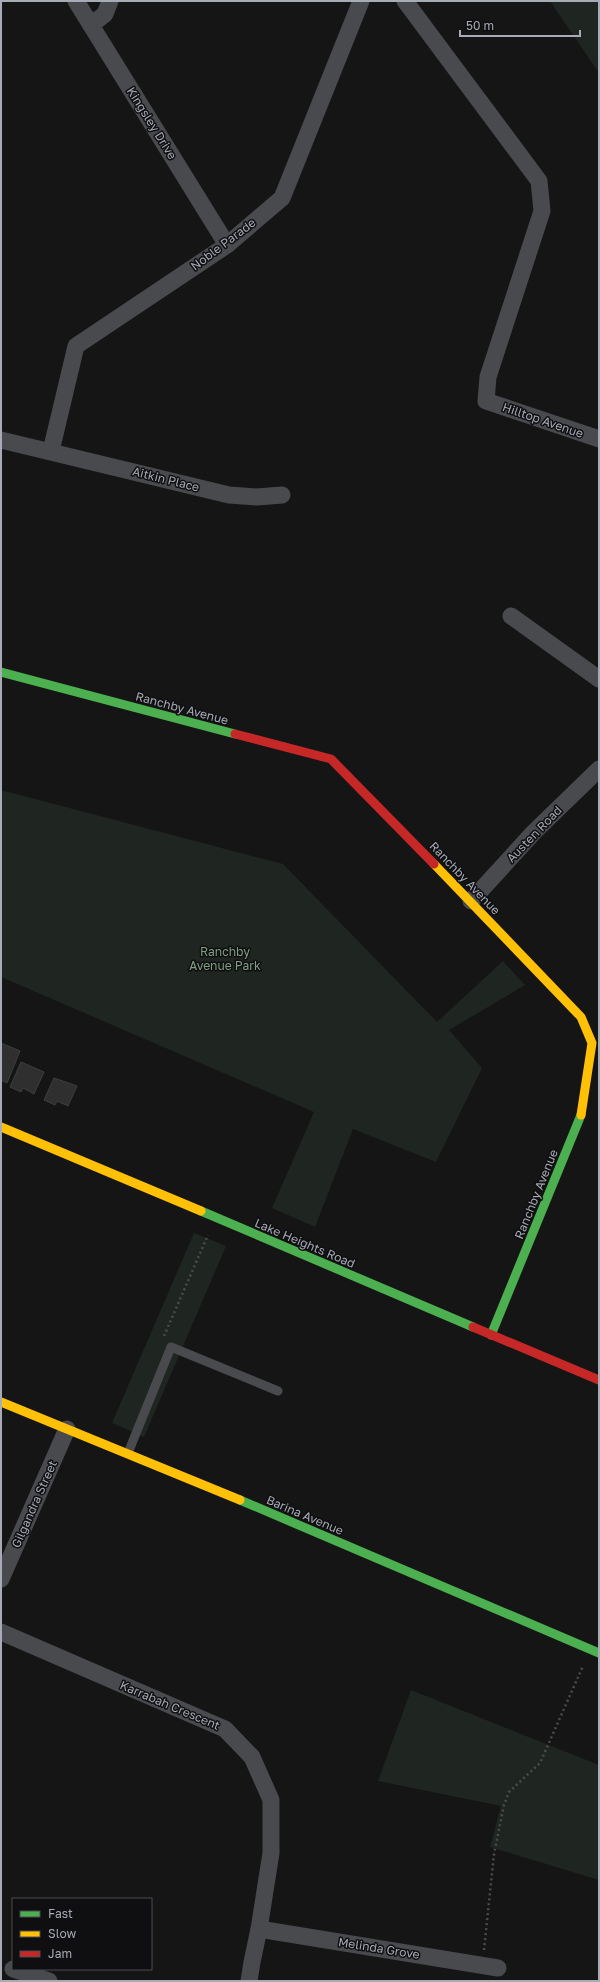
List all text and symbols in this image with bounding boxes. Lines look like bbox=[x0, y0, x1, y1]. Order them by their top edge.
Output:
scale bar bbox=[460, 12, 580, 38]
text: 50 m bbox=[466, 18, 494, 33]
street label: Kingsley Drive bbox=[124, 84, 180, 162]
street label: Noble Parade bbox=[188, 215, 259, 273]
street label: Hilltop Avenue bbox=[501, 399, 585, 441]
street label: Aitkin Place bbox=[131, 463, 201, 495]
street label: Ranchby Avenue bbox=[134, 688, 230, 728]
street label: Austen Road bbox=[503, 803, 565, 865]
street label: Ranchby Avenue bbox=[426, 838, 504, 918]
park label: Ranchby Avenue Park bbox=[189, 944, 261, 973]
street label: Ranchby Avenue bbox=[511, 1147, 561, 1241]
street label: Lake Heights Road bbox=[252, 1215, 358, 1271]
street label: Gilgandra Street bbox=[8, 1458, 60, 1550]
street label: Barina Avenue bbox=[264, 1492, 346, 1538]
street label: Karrabah Crescent bbox=[118, 1677, 222, 1733]
legend bbox=[12, 1898, 152, 1970]
text: Fast bbox=[48, 1906, 73, 1921]
text: Slow bbox=[48, 1926, 76, 1941]
street label: Melinda Grove bbox=[337, 1934, 421, 1962]
text: Jam bbox=[48, 1946, 72, 1961]

